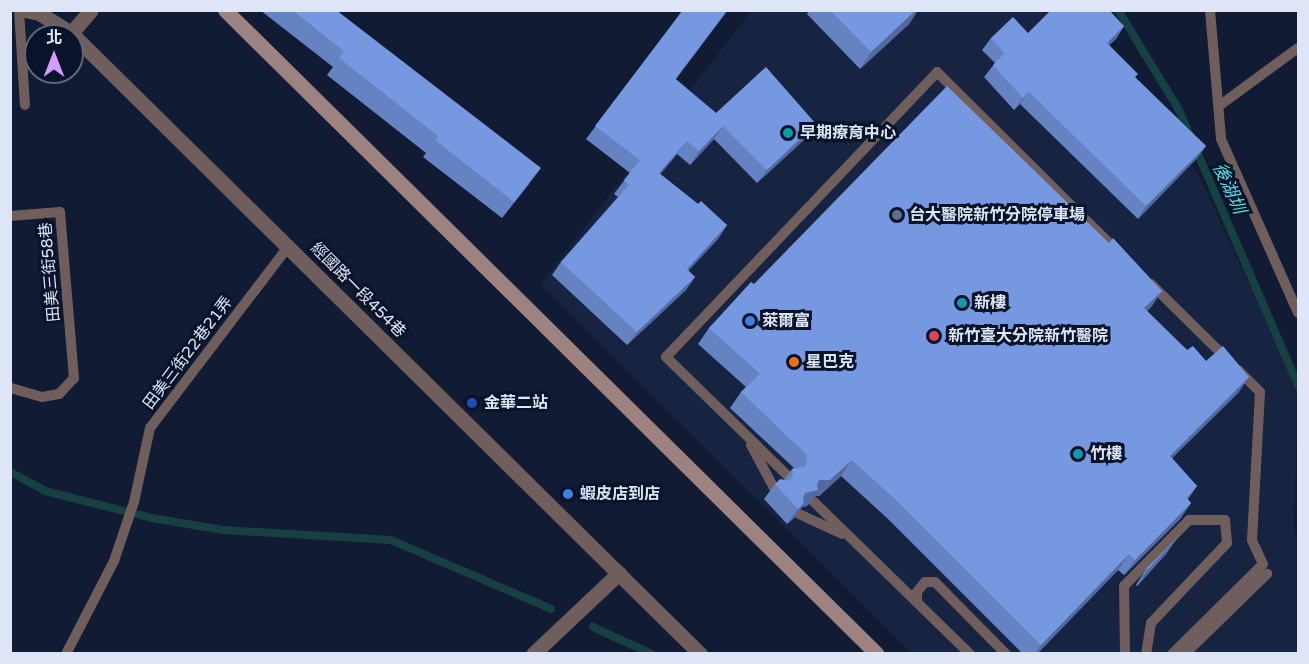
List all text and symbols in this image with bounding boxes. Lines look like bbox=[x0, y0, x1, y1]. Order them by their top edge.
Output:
north arrow bbox=[24, 24, 84, 84]
text: 北 bbox=[46, 28, 62, 48]
place label: 早期療育中心 bbox=[800, 123, 896, 143]
marker: 早期療育中心 bbox=[781, 126, 795, 140]
water label: 後湖圳 bbox=[1208, 159, 1250, 217]
place label: 台大醫院新竹分院停車場 bbox=[909, 205, 1085, 225]
marker: 台大醫院新竹分院停車場 bbox=[890, 208, 904, 222]
street label: 田美三街58巷 bbox=[36, 221, 64, 323]
street label: 經國路一段454巷 bbox=[307, 239, 409, 341]
street label: 田美三街22巷21弄 bbox=[139, 293, 237, 413]
place label: 新樓 bbox=[974, 293, 1006, 313]
marker: 新樓 bbox=[955, 296, 969, 310]
place label: 萊爾富 bbox=[762, 311, 810, 331]
marker: 萊爾富 bbox=[743, 314, 757, 328]
place label: 新竹臺大分院新竹醫院 bbox=[948, 326, 1108, 346]
marker: 新竹臺大分院新竹醫院 bbox=[925, 327, 943, 345]
place label: 星巴克 bbox=[806, 352, 854, 372]
marker: 星巴克 bbox=[787, 355, 801, 369]
place label: 金華二站 bbox=[484, 393, 548, 413]
marker: 金華二站 bbox=[465, 396, 479, 410]
place label: 竹樓 bbox=[1090, 444, 1122, 464]
marker: 竹樓 bbox=[1071, 447, 1085, 461]
place label: 蝦皮店到店 bbox=[580, 484, 660, 504]
marker: 蝦皮店到店 bbox=[561, 487, 575, 501]

